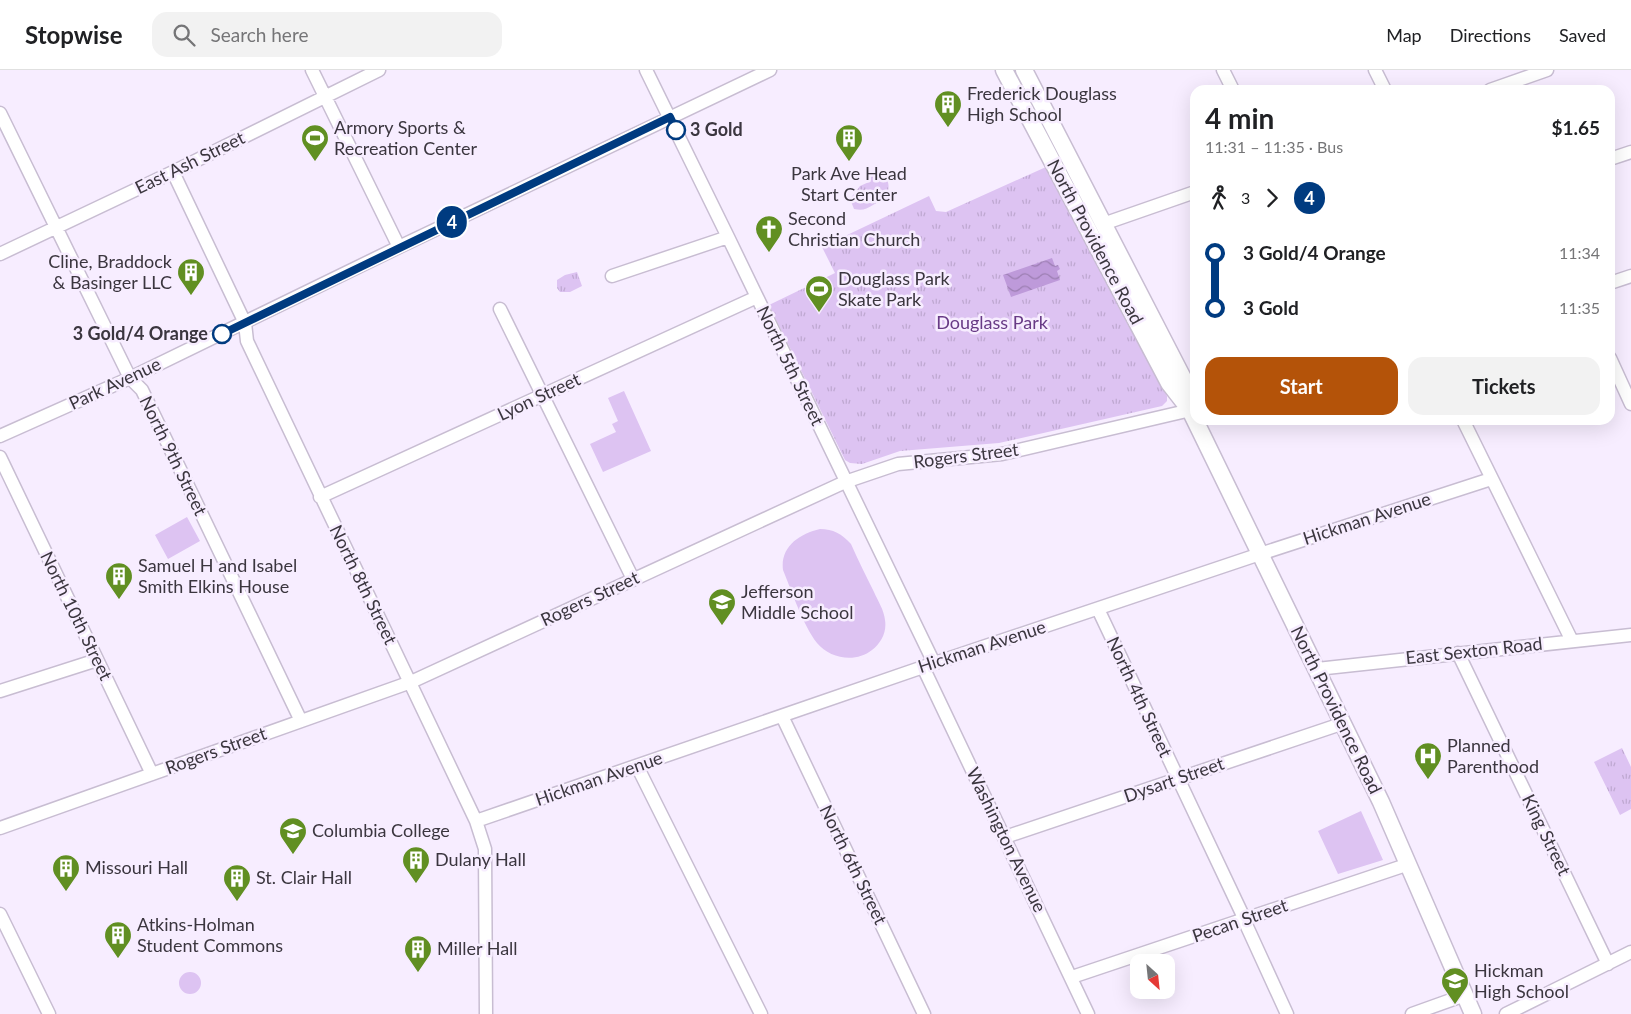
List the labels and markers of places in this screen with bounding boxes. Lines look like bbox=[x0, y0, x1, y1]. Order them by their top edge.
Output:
place label: Frederick Douglass High School bbox=[967, 82, 1117, 125]
building icon: Frederick Douglass High School bbox=[933, 89, 963, 128]
place label: Armory Sports & Recreation Center bbox=[334, 116, 477, 159]
place label: 3 Gold bbox=[690, 118, 743, 140]
marker: 3 Gold bbox=[666, 120, 686, 140]
sports icon: Armory Sports & Recreation Center bbox=[300, 123, 330, 162]
building icon: Park Ave Head Start Center bbox=[834, 123, 864, 162]
place label: Park Ave Head Start Center bbox=[791, 162, 907, 205]
place label: Second Christian Church bbox=[788, 207, 920, 250]
church icon: Second Christian Church bbox=[754, 214, 784, 253]
place label: Cline, Braddock & Basinger LLC bbox=[48, 250, 173, 293]
building icon: Cline, Braddock & Basinger LLC bbox=[176, 257, 206, 296]
place label: Douglass Park Skate Park bbox=[838, 267, 951, 310]
sports icon: Douglass Park Skate Park bbox=[804, 274, 834, 313]
place label: 3 Gold/4 Orange bbox=[73, 322, 208, 344]
marker: 3 Gold/4 Orange bbox=[212, 324, 232, 344]
place label: Samuel H and Isabel Smith Elkins House bbox=[138, 554, 297, 597]
building icon: Samuel H and Isabel Smith Elkins House bbox=[104, 561, 134, 600]
place label: Jefferson Middle School bbox=[741, 580, 853, 623]
school or university icon: Jefferson Middle School bbox=[707, 587, 737, 626]
place label: Planned Parenthood bbox=[1447, 734, 1539, 777]
hospital icon: Planned Parenthood bbox=[1413, 741, 1443, 780]
school or university icon: Columbia College bbox=[278, 816, 308, 855]
place label: Columbia College bbox=[312, 819, 450, 841]
building icon: Dulany Hall bbox=[401, 845, 431, 884]
place label: Dulany Hall bbox=[435, 848, 526, 870]
building icon: Missouri Hall bbox=[51, 853, 81, 892]
place label: Missouri Hall bbox=[85, 856, 188, 878]
building icon: St. Clair Hall bbox=[222, 863, 252, 902]
place label: St. Clair Hall bbox=[256, 866, 352, 888]
place label: Atkins-Holman Student Commons bbox=[137, 913, 283, 956]
building icon: Atkins-Holman Student Commons bbox=[103, 920, 133, 959]
building icon: Miller Hall bbox=[403, 934, 433, 973]
place label: Miller Hall bbox=[437, 937, 518, 959]
place label: Hickman High School bbox=[1474, 959, 1569, 1002]
school or university icon: Hickman High School bbox=[1440, 966, 1470, 1005]

